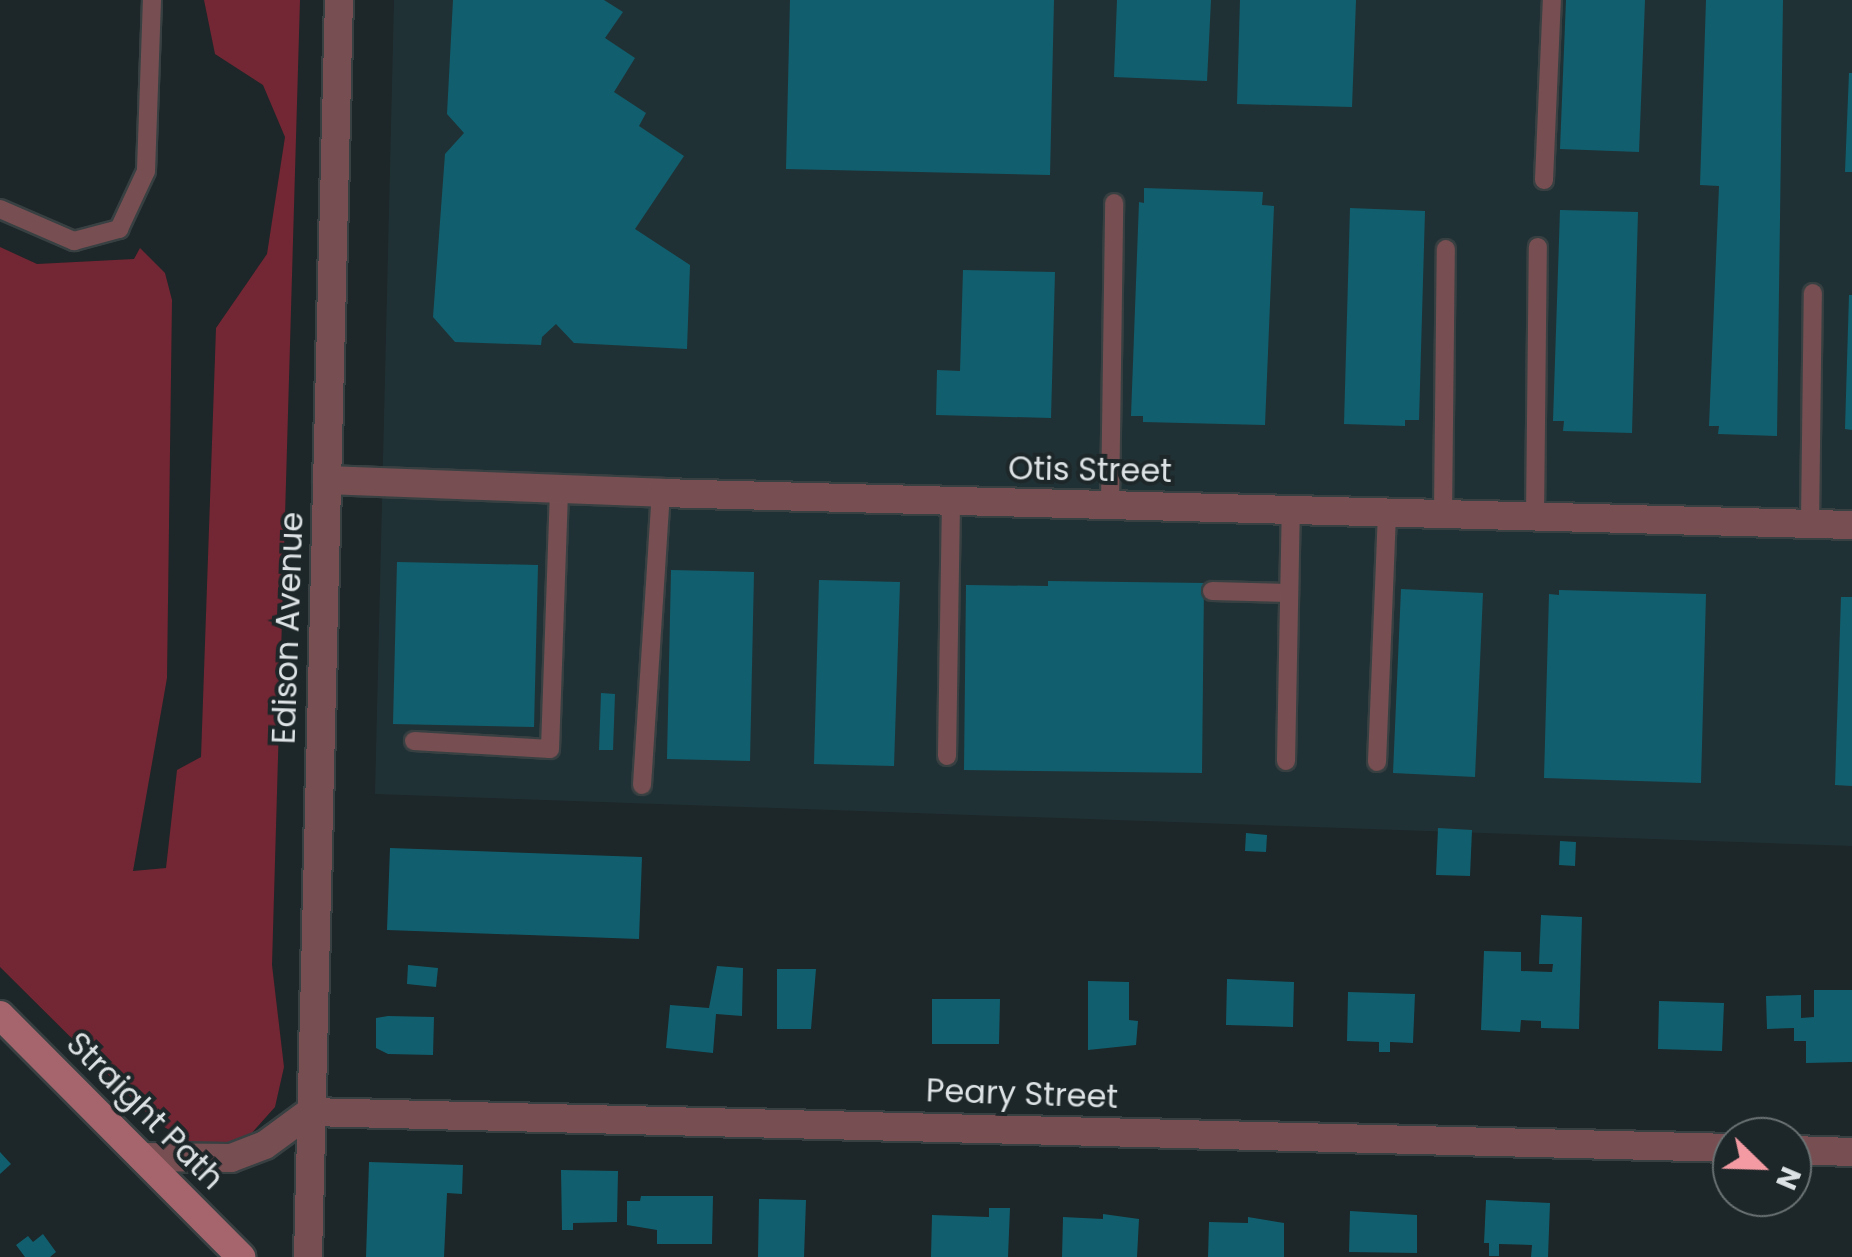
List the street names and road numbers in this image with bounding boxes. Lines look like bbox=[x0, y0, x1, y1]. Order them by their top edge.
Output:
street label: Otis Street bbox=[1008, 449, 1172, 491]
street label: Edison Avenue bbox=[265, 511, 311, 745]
street label: Straight Path bbox=[58, 1024, 232, 1198]
street label: Peary Street bbox=[925, 1071, 1119, 1117]

